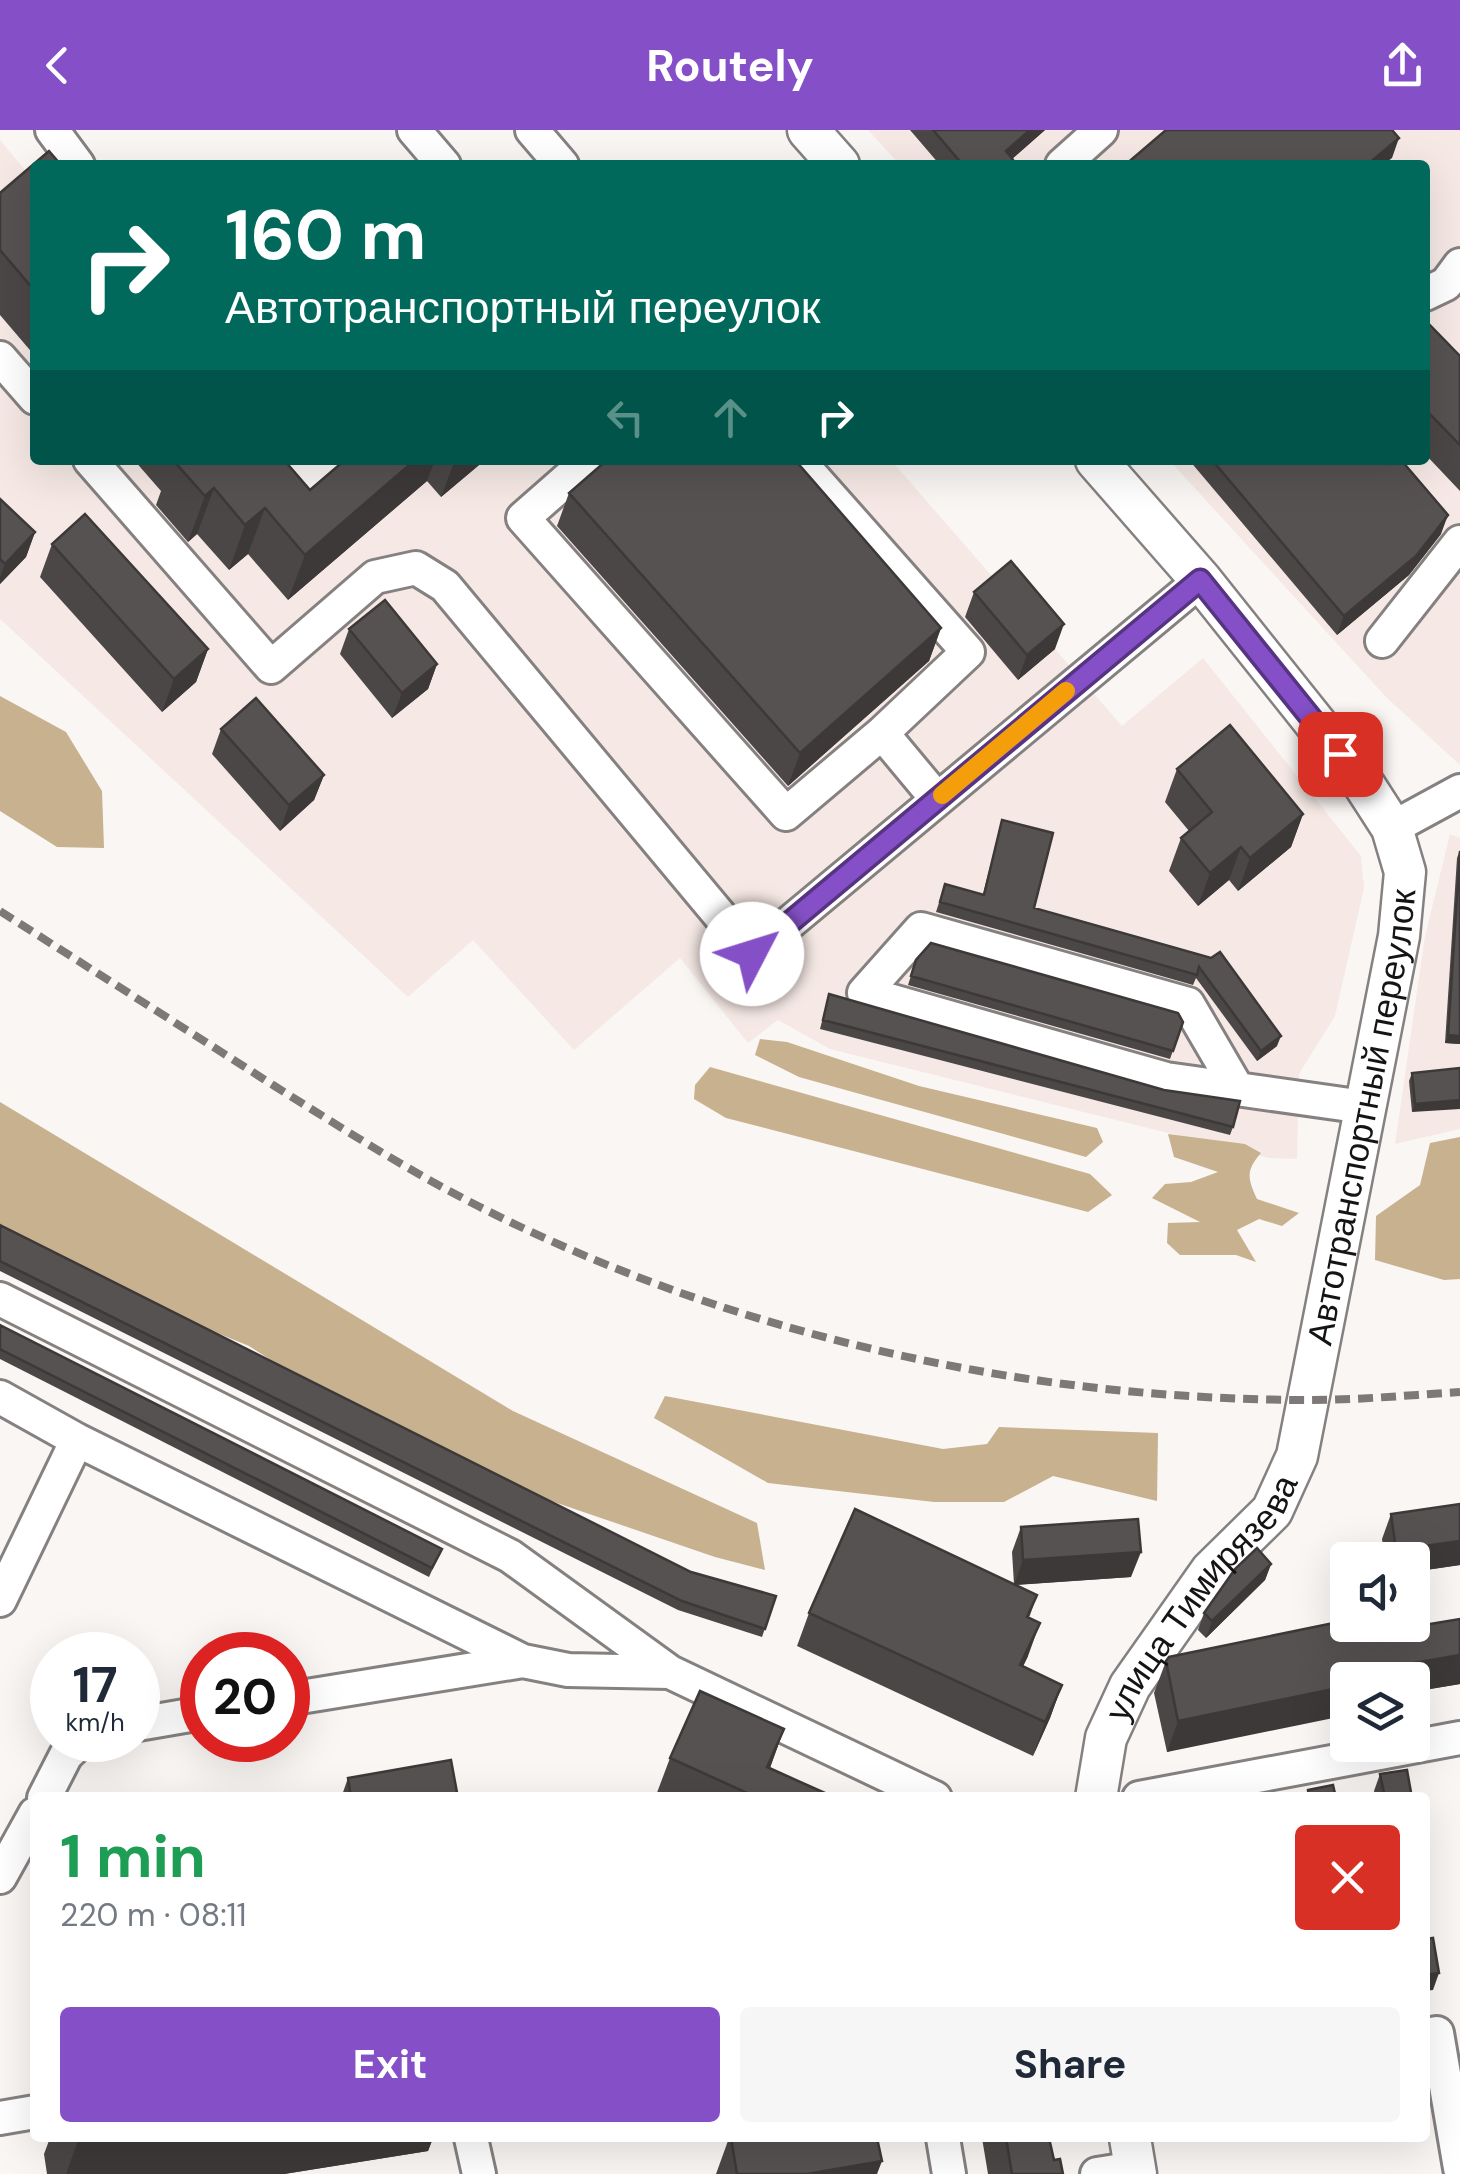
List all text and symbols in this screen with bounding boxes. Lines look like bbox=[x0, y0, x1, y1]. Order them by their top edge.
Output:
text: Routely bbox=[646, 36, 814, 95]
icon: back bbox=[30, 38, 85, 93]
icon: share bbox=[1375, 38, 1430, 93]
text: 160 m bbox=[225, 190, 426, 281]
icon: right bbox=[60, 200, 190, 330]
text: Автотранспортный переулок bbox=[225, 278, 820, 337]
icon: left bbox=[598, 390, 653, 445]
icon: ahead bbox=[703, 390, 758, 445]
icon: right bbox=[808, 390, 863, 445]
pin bbox=[1298, 712, 1383, 797]
icon: arrive bbox=[1313, 727, 1368, 782]
street label: Автотранспортный переулок bbox=[1296, 886, 1426, 1349]
position arrow bbox=[700, 902, 804, 1006]
street label: улица Тимирязева bbox=[1094, 1467, 1309, 1728]
map controls bbox=[1330, 1542, 1430, 1762]
button: sound bbox=[1330, 1542, 1430, 1642]
speed limit sign: 20 bbox=[180, 1632, 310, 1762]
text: 17 bbox=[72, 1652, 118, 1718]
button: layers bbox=[1330, 1662, 1430, 1762]
text: km/h bbox=[65, 1706, 125, 1739]
text: 1 min bbox=[60, 1817, 206, 1896]
button: close bbox=[1295, 1825, 1400, 1930]
text: 220 m · 08:11 bbox=[60, 1894, 247, 1936]
button: Exit bbox=[60, 2007, 720, 2122]
button: Share bbox=[740, 2007, 1400, 2122]

